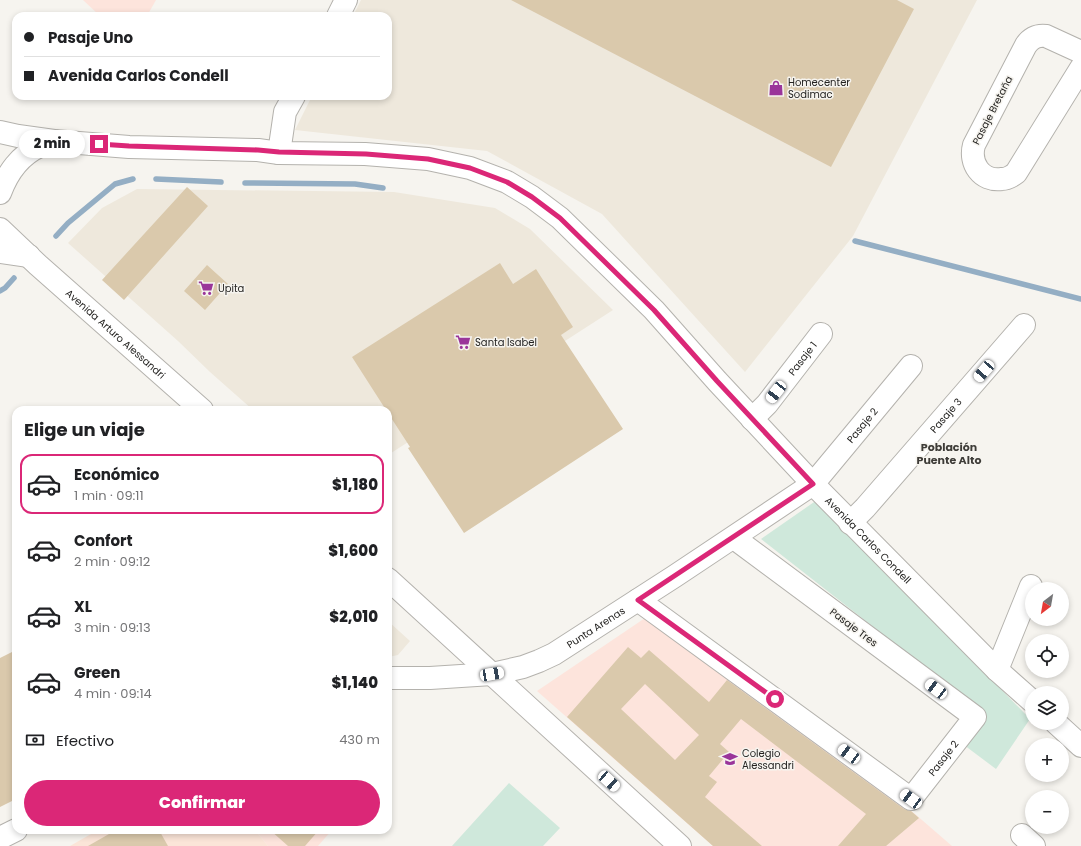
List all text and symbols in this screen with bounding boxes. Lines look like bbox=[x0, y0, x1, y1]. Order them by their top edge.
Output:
text: Pasaje Uno bbox=[48, 27, 133, 48]
text: Avenida Carlos Condell bbox=[48, 65, 229, 86]
street label: Pasaje Bretaña bbox=[969, 73, 1016, 147]
place label: Homecenter Sodimac bbox=[788, 75, 850, 102]
shop icon: Homecenter Sodimac bbox=[767, 79, 785, 97]
callout: 2 min bbox=[19, 130, 85, 158]
text: 2 min bbox=[34, 134, 70, 153]
route end bbox=[90, 135, 108, 153]
supermarket icon: Upita bbox=[197, 279, 215, 297]
place label: Upita bbox=[218, 281, 244, 296]
street label: Avenida Arturo Alessandri bbox=[62, 286, 169, 382]
supermarket icon: Santa Isabel bbox=[454, 333, 472, 351]
place label: Santa Isabel bbox=[475, 335, 537, 350]
street label: Pasaje 1 bbox=[785, 338, 821, 379]
car bbox=[972, 358, 996, 384]
car bbox=[764, 379, 788, 405]
street label: Pasaje 3 bbox=[927, 395, 965, 436]
street label: Pasaje 2 bbox=[843, 404, 882, 446]
text: Elige un viaje bbox=[24, 417, 145, 442]
district label: Población Puente Alto bbox=[917, 439, 981, 468]
text: Económico bbox=[74, 464, 159, 485]
icon: car bbox=[26, 466, 62, 502]
text: $1,180 bbox=[332, 474, 378, 495]
text: 1 min · 09:11 bbox=[74, 486, 144, 505]
street label: Avenida Carlos Condell bbox=[821, 493, 914, 587]
text: Confort bbox=[74, 530, 133, 551]
icon: car bbox=[26, 532, 62, 568]
text: $1,600 bbox=[328, 540, 378, 561]
text: 2 min · 09:12 bbox=[74, 552, 150, 571]
north arrow bbox=[1025, 582, 1069, 626]
map controls bbox=[1025, 582, 1069, 834]
text: XL bbox=[74, 596, 92, 617]
icon: car bbox=[26, 598, 62, 634]
street label: Punta Arenas bbox=[564, 603, 628, 652]
street label: Pasaje Tres bbox=[827, 604, 881, 650]
text: $2,010 bbox=[329, 606, 378, 627]
text: 3 min · 09:13 bbox=[74, 618, 151, 637]
button: locate bbox=[1025, 634, 1069, 678]
text: Green bbox=[74, 662, 120, 683]
icon: car bbox=[26, 664, 62, 700]
car bbox=[479, 666, 505, 682]
text: $1,140 bbox=[332, 672, 378, 693]
car bbox=[923, 677, 949, 701]
text: 4 min · 09:14 bbox=[74, 684, 152, 703]
button: layers bbox=[1025, 686, 1069, 730]
route start bbox=[766, 690, 784, 708]
icon: cash bbox=[24, 729, 46, 751]
text: Efectivo bbox=[56, 730, 114, 751]
text: 430 m bbox=[339, 730, 380, 749]
street label: Pasaje 2 bbox=[925, 737, 962, 779]
button: + bbox=[1025, 738, 1069, 782]
car bbox=[836, 742, 862, 766]
place label: Colegio Alessandri bbox=[742, 746, 794, 773]
school or university icon: Colegio Alessandri bbox=[721, 750, 739, 768]
car bbox=[596, 769, 622, 793]
button: Confirmar bbox=[24, 780, 380, 826]
car bbox=[898, 787, 924, 811]
button: − bbox=[1025, 790, 1069, 834]

